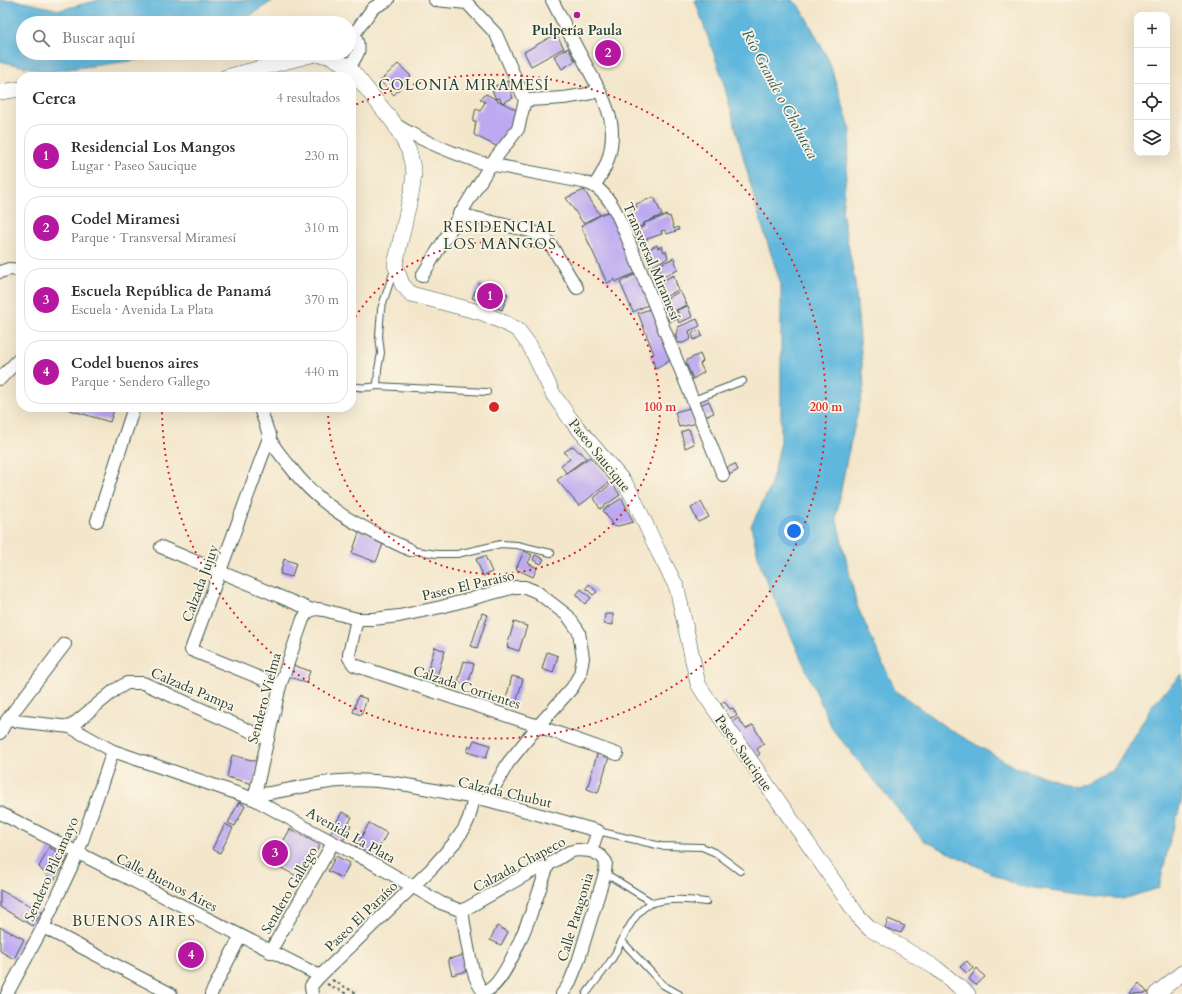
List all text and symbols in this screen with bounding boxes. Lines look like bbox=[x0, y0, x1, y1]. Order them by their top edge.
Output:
marker: Pulpería Paula bbox=[572, 10, 582, 20]
map controls bbox=[1134, 12, 1170, 156]
button: + bbox=[1134, 12, 1170, 48]
search box bbox=[16, 16, 356, 60]
place label: Pulpería Paula bbox=[532, 21, 622, 40]
water label: Río Grande o Choluteca bbox=[737, 26, 823, 162]
icon: search bbox=[30, 27, 52, 49]
text: Buscar aquí bbox=[62, 28, 135, 48]
pin: 2 bbox=[595, 38, 621, 68]
button: − bbox=[1134, 48, 1170, 84]
district label: COLONIA MIRAMESÍ bbox=[378, 75, 550, 95]
button: locate bbox=[1134, 84, 1170, 120]
text: Cerca bbox=[32, 87, 76, 110]
text: 4 resultados bbox=[276, 89, 340, 107]
button: layers bbox=[1134, 120, 1170, 156]
text: Residencial Los Mangos bbox=[71, 137, 235, 157]
text: 1 bbox=[43, 147, 49, 165]
text: 230 m bbox=[305, 147, 339, 165]
text: Lugar · Paseo Saucique bbox=[71, 157, 197, 175]
street label: Transversal Miramesí bbox=[618, 200, 685, 323]
text: Codel Miramesi bbox=[71, 209, 180, 229]
district label: RESIDENCIAL LOS MANGOS bbox=[443, 217, 557, 254]
text: 2 bbox=[43, 219, 49, 237]
text: 310 m bbox=[305, 219, 339, 237]
text: Parque · Transversal Miramesí bbox=[71, 229, 236, 247]
text: Escuela República de Panamá bbox=[71, 281, 271, 301]
pin: 1 bbox=[477, 281, 503, 311]
text: 3 bbox=[43, 291, 49, 309]
text: 370 m bbox=[305, 291, 339, 309]
text: Escuela · Avenida La Plata bbox=[71, 301, 214, 319]
text: Codel buenos aires bbox=[71, 353, 199, 373]
text: 4 bbox=[43, 363, 49, 381]
text: 440 m bbox=[305, 363, 339, 381]
text: Parque · Sendero Gallego bbox=[71, 373, 210, 391]
text: 100 m bbox=[644, 399, 677, 415]
text: 200 m bbox=[810, 399, 843, 415]
centre of rings bbox=[487, 400, 501, 414]
street label: Paseo Saucique bbox=[564, 415, 635, 496]
your location bbox=[784, 521, 804, 541]
street label: Calzada Jujuy bbox=[178, 541, 224, 625]
street label: Paseo El Paraíso bbox=[420, 566, 517, 605]
street label: Sendero Vielma bbox=[243, 650, 286, 746]
street label: Calzada Corrientes bbox=[411, 661, 523, 714]
street label: Calzada Pampa bbox=[148, 663, 238, 716]
street label: Paseo Saucique bbox=[710, 711, 777, 795]
street label: Calzada Chubut bbox=[456, 772, 554, 813]
street label: Avenida La Plata bbox=[303, 803, 399, 868]
street label: Sendero Pilcamayo bbox=[20, 813, 83, 925]
street label: Calzada Chapeco bbox=[470, 832, 569, 897]
pin: 3 bbox=[262, 838, 288, 868]
street label: Sendero Gallego bbox=[257, 843, 322, 937]
street label: Calle Buenos Aires bbox=[113, 849, 221, 916]
street label: Calle Patagonia bbox=[553, 870, 598, 964]
street label: Paseo El Paraíso bbox=[321, 876, 402, 956]
district label: BUENOS AIRES bbox=[72, 911, 196, 931]
pin: 4 bbox=[178, 940, 204, 970]

